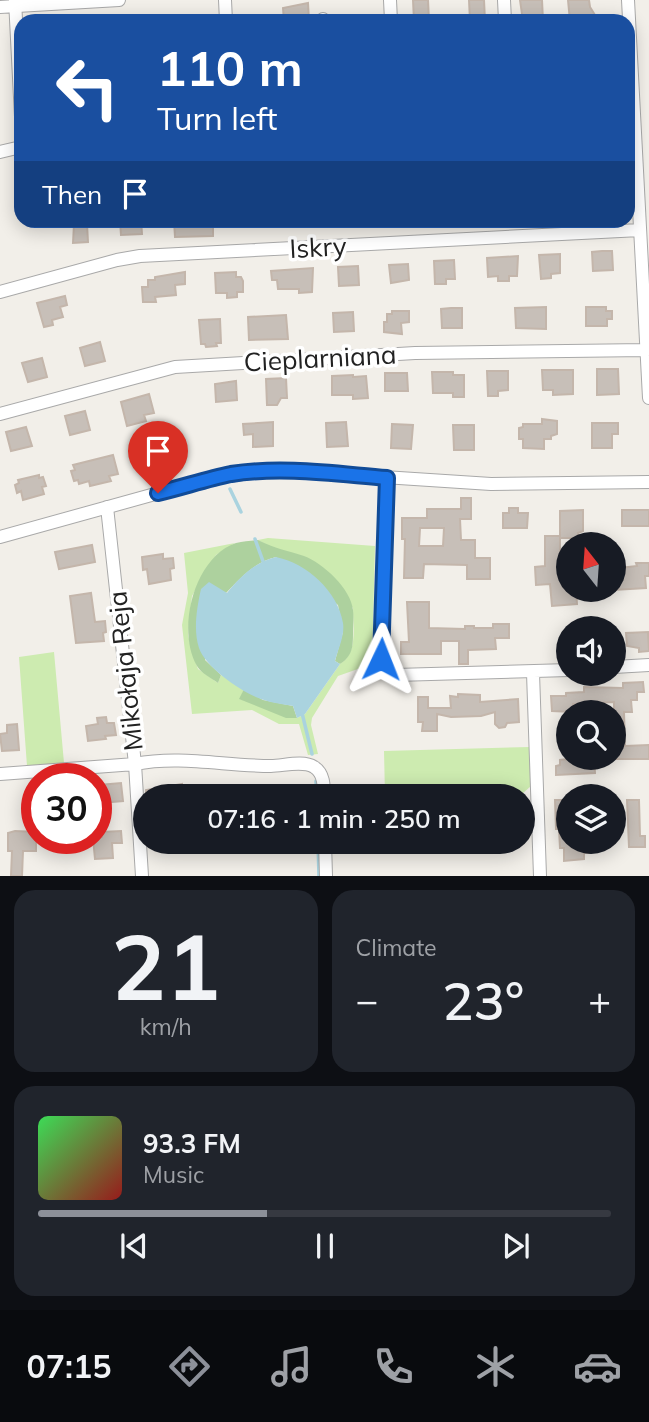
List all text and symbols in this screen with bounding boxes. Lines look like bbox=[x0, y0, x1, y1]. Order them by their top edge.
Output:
text: 110 m bbox=[157, 37, 303, 98]
icon: left bbox=[42, 42, 133, 133]
text: Turn left bbox=[157, 98, 277, 138]
icon: arrive bbox=[116, 175, 154, 213]
text: Then bbox=[42, 178, 102, 211]
street label: Iskry bbox=[289, 229, 348, 265]
street label: Cieplarniana bbox=[243, 338, 397, 378]
pin bbox=[128, 421, 188, 493]
icon: arrive bbox=[139, 432, 177, 470]
north arrow bbox=[556, 532, 626, 602]
map controls bbox=[556, 532, 626, 854]
street label: Mikołaja Reja bbox=[100, 590, 150, 752]
button: sound bbox=[556, 616, 626, 686]
position arrow bbox=[344, 622, 418, 696]
button: search bbox=[556, 700, 626, 770]
speed limit sign: 30 bbox=[21, 763, 112, 854]
button: layers bbox=[556, 784, 626, 854]
text: 07:16 · 1 min · 250 m bbox=[207, 802, 461, 835]
text: 21 bbox=[111, 909, 220, 1023]
text: Climate bbox=[356, 933, 437, 962]
text: 23° bbox=[442, 968, 524, 1033]
text: − bbox=[356, 976, 378, 1024]
text: + bbox=[588, 976, 611, 1024]
text: km/h bbox=[140, 1012, 192, 1041]
text: 93.3 FM bbox=[143, 1127, 241, 1160]
text: Music bbox=[143, 1160, 204, 1189]
icon: previous bbox=[115, 1227, 153, 1265]
icon: pause bbox=[306, 1227, 344, 1265]
icon: next bbox=[497, 1227, 535, 1265]
icon: directions bbox=[165, 1342, 214, 1391]
icon: music bbox=[267, 1342, 316, 1391]
icon: phone bbox=[369, 1342, 418, 1391]
icon: climate bbox=[471, 1342, 520, 1391]
icon: car bbox=[573, 1342, 622, 1391]
text: 07:15 bbox=[27, 1346, 111, 1386]

